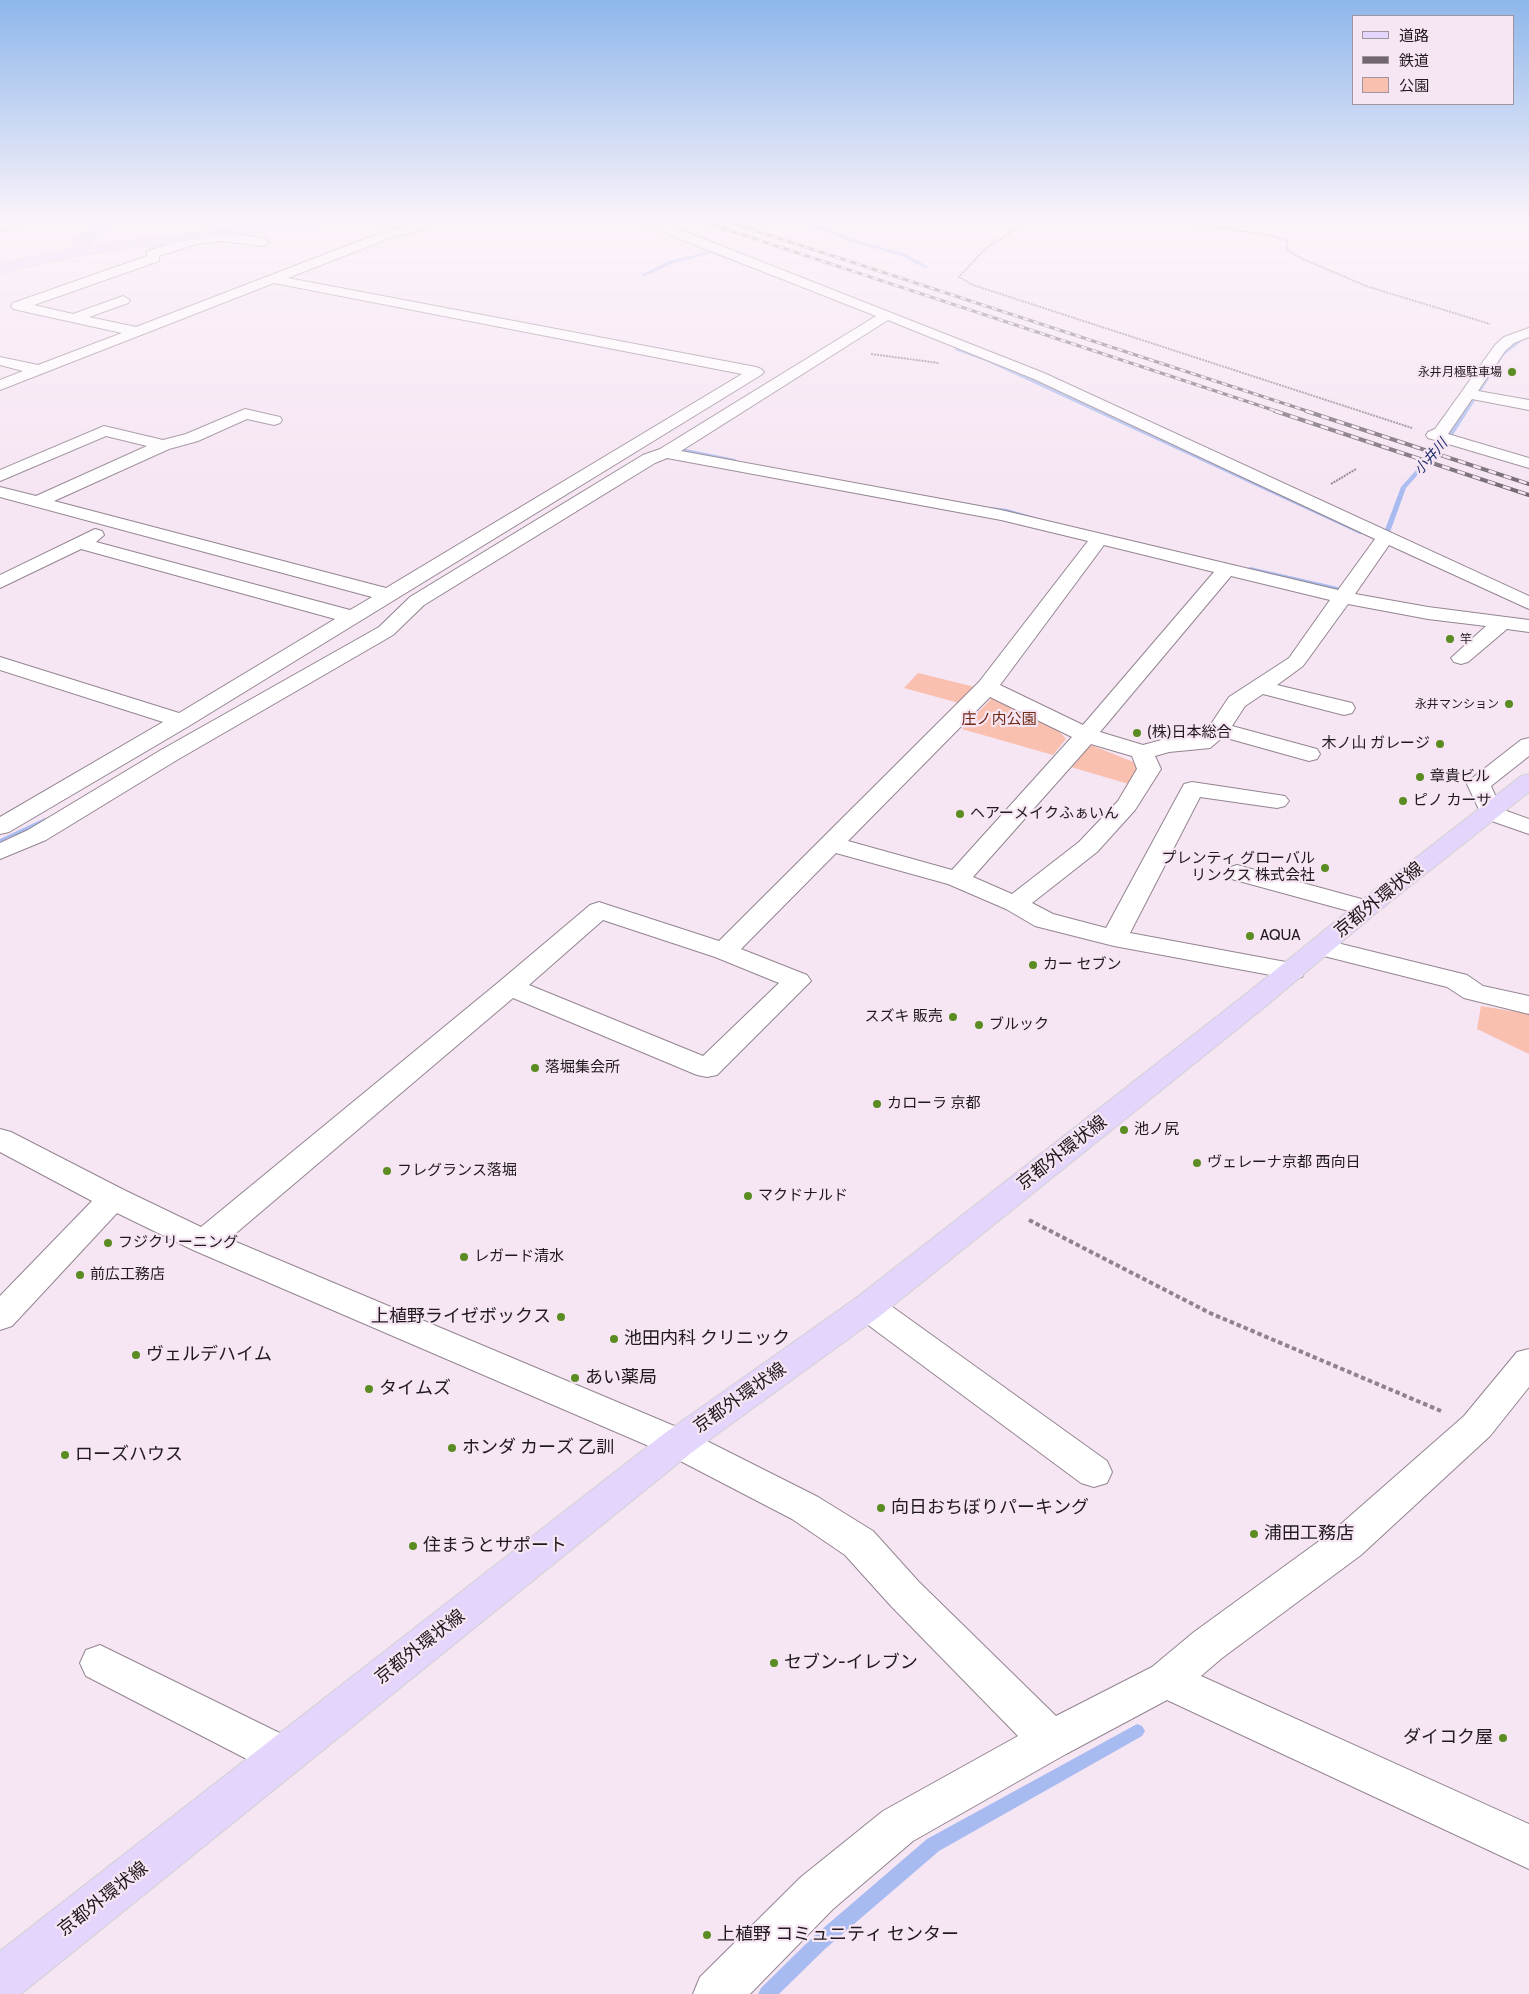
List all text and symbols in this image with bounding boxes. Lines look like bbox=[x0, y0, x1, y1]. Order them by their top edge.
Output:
legend bbox=[1352, 15, 1514, 105]
text: 道路 bbox=[1399, 27, 1429, 45]
text: 鉄道 bbox=[1399, 52, 1429, 70]
text: 公園 bbox=[1399, 77, 1429, 95]
place label: 永井月極駐車場 bbox=[1418, 365, 1502, 379]
marker: 永井月極駐車場 bbox=[1506, 366, 1518, 378]
water label: 小井川 bbox=[1411, 436, 1451, 478]
place label: 竿 bbox=[1460, 632, 1472, 646]
marker: 竿 bbox=[1444, 633, 1456, 645]
place label: 永井マンション bbox=[1415, 697, 1499, 711]
marker: 永井マンション bbox=[1503, 698, 1515, 710]
park label: 庄ノ内公園 bbox=[962, 711, 1036, 729]
place label: (株)日本総合 bbox=[1147, 724, 1231, 742]
marker: (株)日本総合 bbox=[1131, 727, 1143, 739]
place label: 木ノ山 ガレージ bbox=[1322, 735, 1430, 753]
marker: 木ノ山 ガレージ bbox=[1434, 738, 1446, 750]
place label: 章貴ビル bbox=[1430, 768, 1490, 786]
marker: 章貴ビル bbox=[1414, 771, 1426, 783]
place label: ピノ カーサ bbox=[1413, 792, 1491, 810]
marker: ピノ カーサ bbox=[1397, 795, 1409, 807]
place label: ヘアーメイクふぁいん bbox=[970, 805, 1119, 823]
marker: ヘアーメイクふぁいん bbox=[954, 808, 966, 820]
place label: プレンティ グローバル リンクス 株式会社 bbox=[1162, 850, 1315, 885]
street label: 京都外環状線 bbox=[1330, 858, 1428, 942]
marker: プレンティ グローバル リンクス 株式会社 bbox=[1319, 862, 1331, 874]
place label: AQUA bbox=[1260, 927, 1300, 945]
marker: AQUA bbox=[1244, 930, 1256, 942]
place label: カー セブン bbox=[1043, 956, 1121, 974]
marker: カー セブン bbox=[1027, 959, 1039, 971]
place label: スズキ 販売 bbox=[865, 1008, 943, 1026]
marker: スズキ 販売 bbox=[947, 1011, 959, 1023]
place label: ブルック bbox=[989, 1016, 1049, 1034]
marker: ブルック bbox=[973, 1019, 985, 1031]
place label: 落堀集会所 bbox=[545, 1059, 620, 1077]
marker: 落堀集会所 bbox=[529, 1062, 541, 1074]
place label: カローラ 京都 bbox=[887, 1095, 980, 1113]
marker: カローラ 京都 bbox=[871, 1098, 883, 1110]
street label: 京都外環状線 bbox=[1013, 1111, 1111, 1195]
place label: 池ノ尻 bbox=[1134, 1121, 1179, 1139]
marker: 池ノ尻 bbox=[1118, 1124, 1130, 1136]
place label: ヴェレーナ京都 西向日 bbox=[1207, 1154, 1360, 1172]
marker: ヴェレーナ京都 西向日 bbox=[1191, 1157, 1203, 1169]
place label: フレグランス落堀 bbox=[397, 1162, 517, 1180]
marker: フレグランス落堀 bbox=[381, 1165, 393, 1177]
place label: マクドナルド bbox=[758, 1187, 848, 1205]
marker: マクドナルド bbox=[742, 1190, 754, 1202]
place label: フジクリーニング bbox=[118, 1234, 238, 1252]
marker: フジクリーニング bbox=[102, 1237, 114, 1249]
place label: レガード清水 bbox=[474, 1248, 564, 1266]
marker: レガード清水 bbox=[458, 1251, 470, 1263]
place label: 前広工務店 bbox=[90, 1266, 165, 1284]
marker: 前広工務店 bbox=[74, 1269, 86, 1281]
place label: 上植野ライゼボックス bbox=[371, 1306, 551, 1328]
marker: 上植野ライゼボックス bbox=[555, 1311, 567, 1323]
place label: 池田内科 クリニック bbox=[624, 1328, 790, 1350]
marker: 池田内科 クリニック bbox=[608, 1333, 620, 1345]
place label: ヴェルデハイム bbox=[146, 1344, 272, 1366]
marker: ヴェルデハイム bbox=[130, 1349, 142, 1361]
street label: 京都外環状線 bbox=[690, 1358, 790, 1438]
place label: あい薬局 bbox=[585, 1367, 657, 1389]
marker: あい薬局 bbox=[569, 1372, 581, 1384]
place label: タイムズ bbox=[379, 1378, 451, 1400]
marker: タイムズ bbox=[363, 1383, 375, 1395]
place label: ホンダ カーズ 乙訓 bbox=[462, 1437, 614, 1459]
marker: ホンダ カーズ 乙訓 bbox=[446, 1442, 458, 1454]
place label: ローズハウス bbox=[75, 1444, 183, 1466]
marker: ローズハウス bbox=[59, 1449, 71, 1461]
place label: 向日おちぼりパーキング bbox=[891, 1497, 1089, 1519]
marker: 向日おちぼりパーキング bbox=[875, 1502, 887, 1514]
place label: 浦田工務店 bbox=[1264, 1523, 1354, 1545]
marker: 浦田工務店 bbox=[1248, 1528, 1260, 1540]
place label: 住まうとサポート bbox=[423, 1535, 567, 1557]
marker: 住まうとサポート bbox=[407, 1540, 419, 1552]
street label: 京都外環状線 bbox=[371, 1605, 469, 1689]
place label: セブン-イレブン bbox=[784, 1652, 918, 1674]
marker: セブン-イレブン bbox=[768, 1657, 780, 1669]
place label: ダイコク屋 bbox=[1403, 1727, 1493, 1749]
marker: ダイコク屋 bbox=[1497, 1732, 1509, 1744]
street label: 京都外環状線 bbox=[54, 1857, 152, 1941]
place label: 上植野 コミュニティ センター bbox=[717, 1924, 959, 1946]
marker: 上植野 コミュニティ センター bbox=[701, 1929, 713, 1941]

